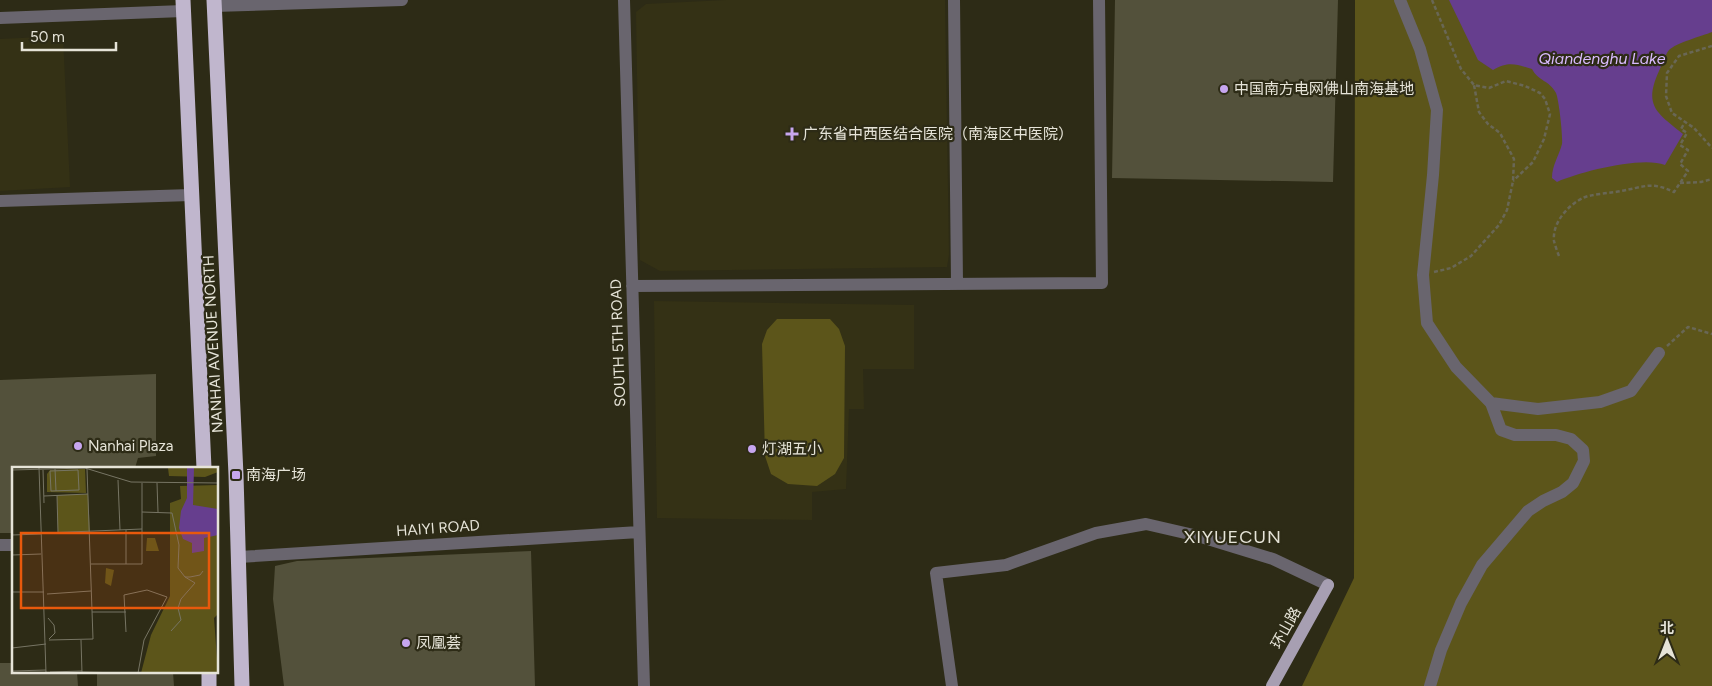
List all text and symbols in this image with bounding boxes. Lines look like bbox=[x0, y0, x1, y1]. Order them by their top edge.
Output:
scale bar bbox=[22, 20, 116, 52]
text: 50 m bbox=[30, 28, 65, 46]
water label: Qiandenghu Lake bbox=[1539, 49, 1666, 68]
place label: 中国南方电网佛山南海基地 bbox=[1234, 80, 1414, 98]
marker: 中国南方电网佛山南海基地 bbox=[1218, 83, 1230, 95]
place label: 广东省中西医结合医院（南海区中医院） bbox=[803, 125, 1073, 143]
marker: 广东省中西医结合医院（南海区中医院） bbox=[785, 127, 799, 141]
street label: NANHAI AVENUE NORTH bbox=[199, 255, 227, 433]
street label: SOUTH 5TH ROAD bbox=[607, 279, 629, 407]
place label: Nanhai Plaza bbox=[88, 437, 174, 455]
marker: Nanhai Plaza bbox=[72, 440, 84, 452]
place label: 灯湖五小 bbox=[762, 440, 822, 458]
marker: 灯湖五小 bbox=[746, 443, 758, 455]
place label: 南海广场 bbox=[246, 466, 306, 484]
inset map bbox=[12, 467, 219, 674]
marker: 南海广场 bbox=[230, 469, 242, 481]
street label: HAIYI ROAD bbox=[396, 516, 480, 540]
district label: XIYUECUN bbox=[1184, 526, 1282, 548]
street label: 环山路 bbox=[1267, 604, 1305, 652]
north arrow bbox=[1642, 616, 1692, 666]
text: 北 bbox=[1660, 620, 1674, 637]
place label: 凤凰荟 bbox=[416, 634, 461, 652]
marker: 凤凰荟 bbox=[400, 637, 412, 649]

